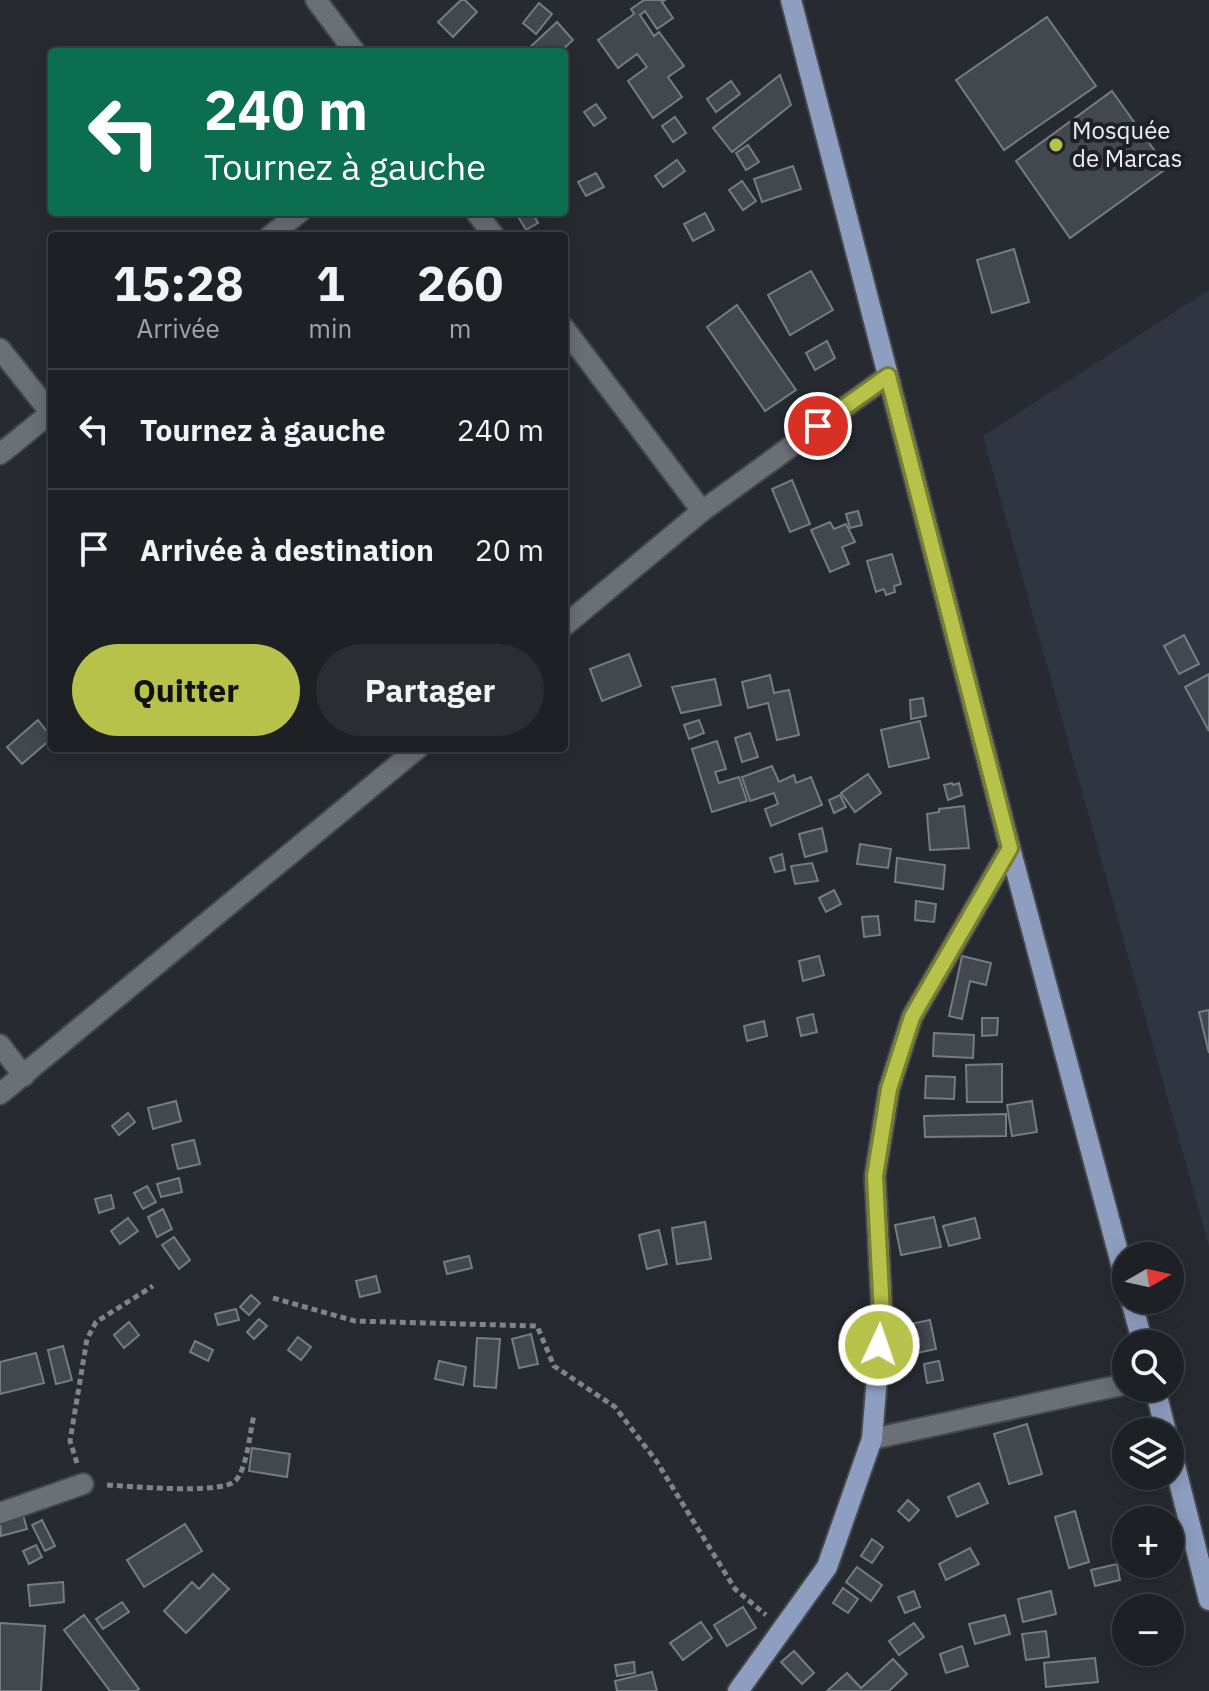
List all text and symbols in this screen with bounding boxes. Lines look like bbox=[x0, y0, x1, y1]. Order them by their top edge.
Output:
text: 240 m bbox=[204, 73, 368, 145]
icon: left bbox=[72, 80, 176, 184]
place label: Mosquée de Marcas bbox=[1072, 114, 1182, 174]
marker: Mosquée de Marcas bbox=[1047, 136, 1065, 154]
text: Tournez à gauche bbox=[204, 143, 486, 190]
text: 15:28 bbox=[113, 252, 244, 314]
text: 1 bbox=[316, 252, 345, 314]
text: 260 bbox=[417, 252, 503, 314]
text: Arrivée bbox=[136, 311, 220, 345]
text: min bbox=[308, 311, 352, 345]
text: m bbox=[449, 311, 471, 345]
pin bbox=[784, 392, 852, 460]
icon: arrive bbox=[796, 404, 840, 448]
icon: left bbox=[72, 407, 116, 451]
text: Tournez à gauche bbox=[140, 410, 386, 449]
text: 240 m bbox=[457, 410, 544, 449]
icon: arrive bbox=[72, 527, 116, 571]
text: Arrivée à destination bbox=[140, 530, 434, 569]
text: 20 m bbox=[475, 530, 544, 569]
button: Quitter bbox=[72, 644, 300, 736]
button: Partager bbox=[316, 644, 544, 736]
north arrow bbox=[1112, 1242, 1184, 1314]
map controls bbox=[1112, 1242, 1184, 1666]
position arrow bbox=[837, 1303, 921, 1387]
button: search bbox=[1112, 1330, 1184, 1402]
button: layers bbox=[1112, 1418, 1184, 1490]
button: + bbox=[1112, 1506, 1184, 1578]
button: − bbox=[1112, 1594, 1184, 1666]

